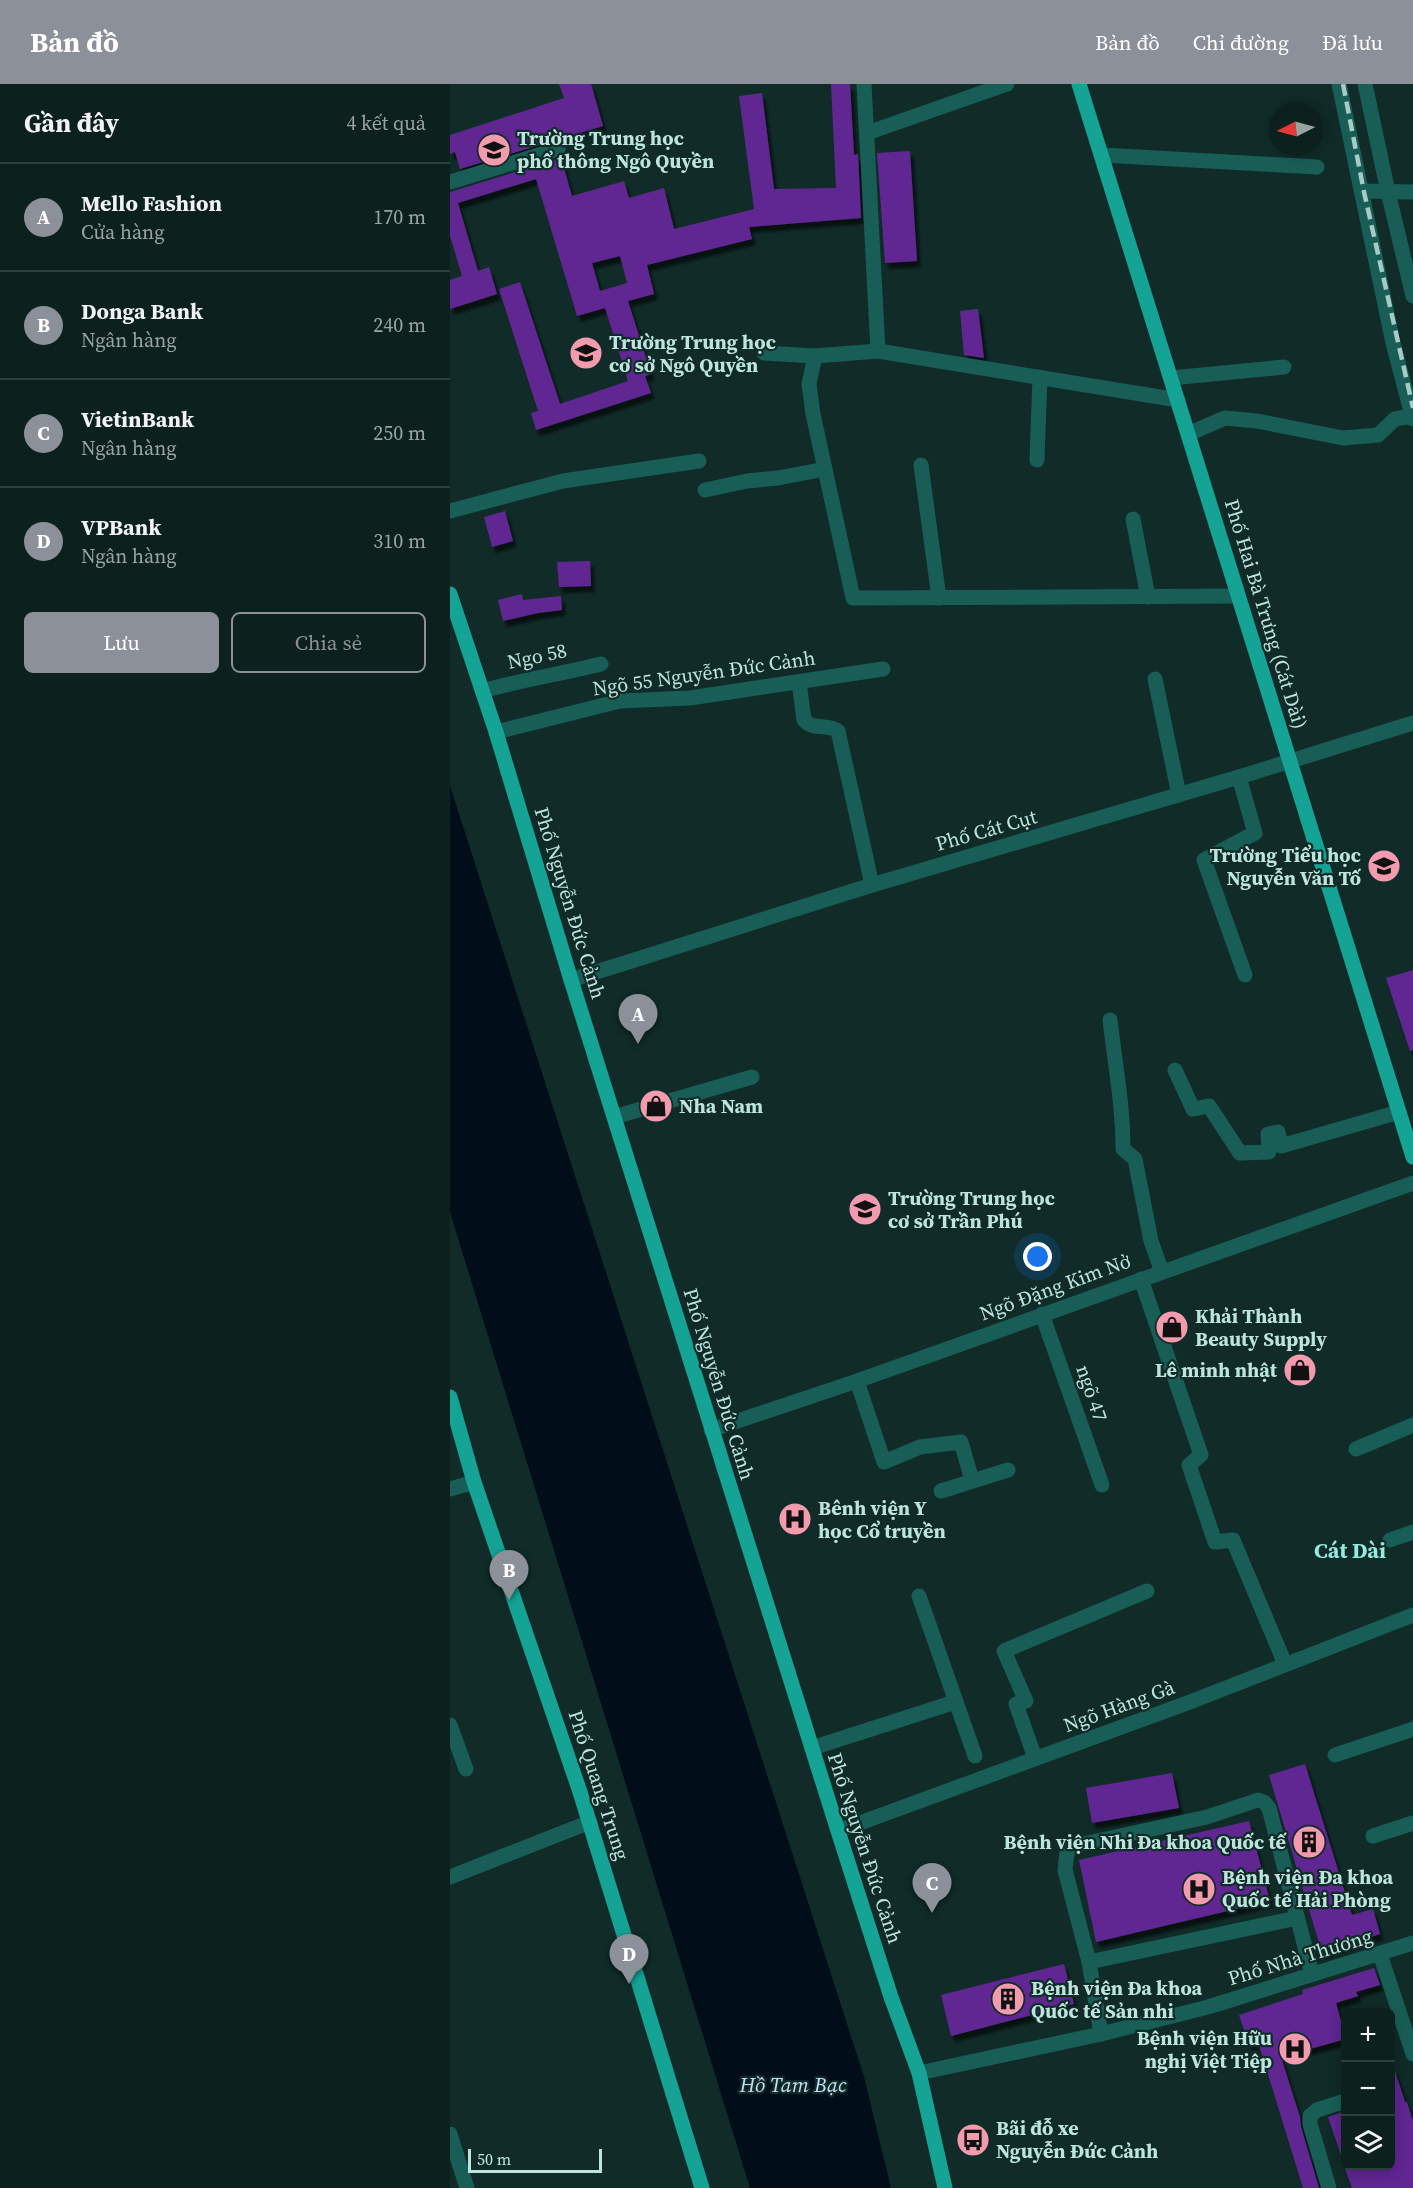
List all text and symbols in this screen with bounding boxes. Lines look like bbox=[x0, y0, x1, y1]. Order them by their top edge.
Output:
text: Bản đồ bbox=[30, 23, 119, 61]
text: Bản đồ bbox=[1095, 28, 1160, 57]
text: Chỉ đường bbox=[1193, 28, 1289, 57]
text: Đã lưu bbox=[1322, 28, 1383, 57]
north arrow bbox=[1269, 102, 1323, 156]
text: Gần đây bbox=[24, 105, 119, 141]
text: 4 kết quả bbox=[346, 109, 426, 137]
place label: Trường Trung học phổ thông Ngô Quyền bbox=[517, 124, 714, 175]
school or university icon: Trường Trung học phổ thông Ngô Quyền bbox=[476, 132, 512, 168]
text: Mello Fashion bbox=[81, 188, 222, 218]
text: A bbox=[37, 203, 50, 231]
text: 170 m bbox=[373, 203, 426, 231]
text: Cửa hàng bbox=[81, 218, 165, 246]
text: Donga Bank bbox=[81, 296, 203, 326]
text: B bbox=[37, 311, 50, 339]
text: 240 m bbox=[373, 311, 426, 339]
text: Ngân hàng bbox=[81, 326, 177, 354]
place label: Trường Trung học cơ sở Ngô Quyền bbox=[609, 328, 776, 379]
school or university icon: Trường Trung học cơ sở Ngô Quyền bbox=[568, 335, 604, 371]
text: VietinBank bbox=[81, 404, 194, 434]
text: C bbox=[37, 419, 50, 447]
text: 250 m bbox=[373, 419, 426, 447]
text: Ngân hàng bbox=[81, 434, 177, 462]
street label: Phố Hai Bà Trưng (Cát Dài) bbox=[1218, 496, 1314, 732]
text: VPBank bbox=[81, 512, 161, 542]
text: D bbox=[36, 527, 51, 555]
text: 310 m bbox=[373, 527, 426, 555]
text: Ngân hàng bbox=[81, 542, 177, 570]
button: Lưu bbox=[24, 612, 219, 673]
button: Chia sẻ bbox=[231, 612, 426, 673]
street label: Ngo 58 bbox=[505, 636, 569, 676]
street label: Ngõ 55 Nguyễn Đức Cảnh bbox=[591, 644, 817, 702]
street label: Phố Cát Cụt bbox=[932, 802, 1040, 858]
street label: Phố Nguyễn Đức Cảnh bbox=[527, 804, 613, 1002]
place label: Trường Tiểu học Nguyễn Văn Tố bbox=[1209, 841, 1362, 892]
school or university icon: Trường Tiểu học Nguyễn Văn Tố bbox=[1366, 848, 1402, 884]
pin: A bbox=[618, 994, 657, 1044]
shop icon: Nha Nam bbox=[638, 1088, 674, 1124]
place label: Nha Nam bbox=[679, 1092, 763, 1120]
place label: Trường Trung học cơ sở Trần Phú bbox=[888, 1184, 1055, 1235]
school or university icon: Trường Trung học cơ sở Trần Phú bbox=[847, 1191, 883, 1227]
your location bbox=[1023, 1242, 1052, 1271]
street label: Ngõ Đặng Kim Nở bbox=[976, 1247, 1134, 1327]
street label: Phố Nguyễn Đức Cảnh bbox=[676, 1285, 762, 1483]
place label: Khải Thành Beauty Supply bbox=[1195, 1302, 1327, 1353]
shop icon: Khải Thành Beauty Supply bbox=[1154, 1309, 1190, 1345]
shop icon: Lê minh nhật bbox=[1282, 1352, 1318, 1388]
place label: Lê minh nhật bbox=[1155, 1356, 1278, 1384]
street label: ngõ 47 bbox=[1069, 1361, 1115, 1425]
place label: Bênh viện Y học Cổ truyền bbox=[818, 1494, 946, 1545]
hospital icon: Bênh viện Y học Cổ truyền bbox=[777, 1501, 813, 1537]
district label: Cát Dài bbox=[1314, 1535, 1386, 1565]
pin: B bbox=[490, 1550, 528, 1600]
street label: Ngõ Hàng Gà bbox=[1059, 1673, 1179, 1739]
street label: Phố Quang Trung bbox=[562, 1706, 636, 1864]
street label: Phố Nguyễn Đức Cảnh bbox=[821, 1749, 909, 1947]
building icon: Bệnh viện Nhi Đa khoa Quốc tế bbox=[1291, 1824, 1327, 1860]
place label: Bệnh viện Nhi Đa khoa Quốc tế bbox=[1003, 1828, 1287, 1856]
place label: Bệnh viện Đa khoa Quốc tế Hải Phòng bbox=[1222, 1863, 1394, 1914]
pin: C bbox=[912, 1864, 952, 1913]
hospital icon: Bệnh viện Đa khoa Quốc tế Hải Phòng bbox=[1181, 1871, 1217, 1907]
street label: Phố Nhà Thương bbox=[1224, 1922, 1376, 1992]
pin: D bbox=[610, 1934, 648, 1984]
place label: Bệnh viện Đa khoa Quốc tế Sản nhi bbox=[1031, 1974, 1203, 2025]
building icon: Bệnh viện Đa khoa Quốc tế Sản nhi bbox=[990, 1981, 1026, 2017]
map controls bbox=[1341, 2008, 1395, 2170]
button: + bbox=[1341, 2008, 1395, 2062]
place label: Bệnh viện Hữu nghị Việt Tiệp bbox=[1137, 2024, 1272, 2075]
hospital icon: Bệnh viện Hữu nghị Việt Tiệp bbox=[1277, 2031, 1313, 2067]
button: − bbox=[1341, 2062, 1395, 2116]
water label: Hồ Tam Bạc bbox=[738, 2070, 847, 2099]
place label: Bãi đỗ xe Nguyễn Đức Cảnh bbox=[996, 2114, 1158, 2165]
button: layers bbox=[1341, 2116, 1395, 2170]
bus stop icon: Bãi đỗ xe Nguyễn Đức Cảnh bbox=[955, 2122, 991, 2158]
scale bar bbox=[468, 2146, 602, 2174]
text: 50 m bbox=[477, 2148, 511, 2170]

